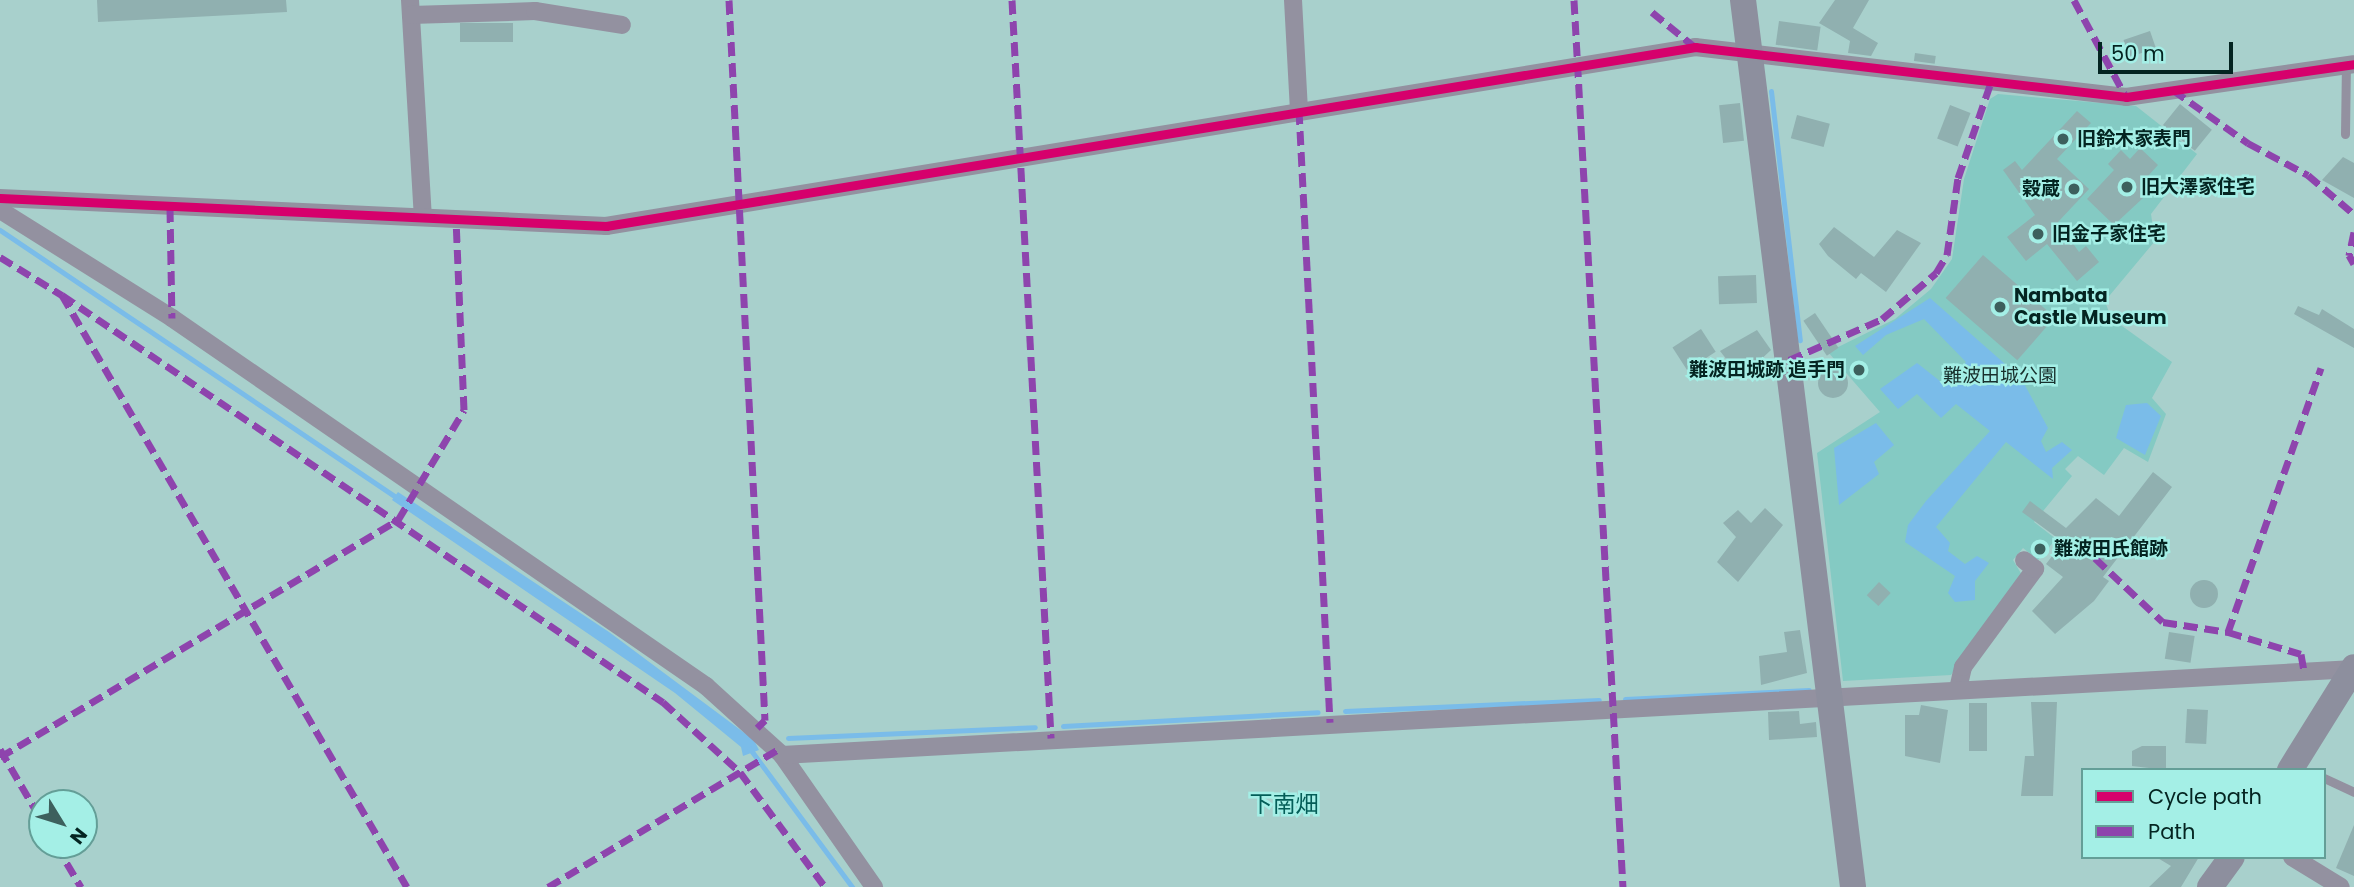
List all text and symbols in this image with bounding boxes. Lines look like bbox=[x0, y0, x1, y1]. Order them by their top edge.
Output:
scale bar bbox=[2102, 28, 2237, 72]
text: 50 m bbox=[2111, 39, 2165, 68]
place label: 旧鈴木家表門 bbox=[2077, 128, 2191, 150]
marker: 旧鈴木家表門 bbox=[2055, 131, 2071, 147]
place label: 旧大澤家住宅 bbox=[2141, 176, 2255, 198]
place label: 穀蔵 bbox=[2022, 178, 2060, 200]
marker: 旧大澤家住宅 bbox=[2119, 179, 2135, 195]
marker: 穀蔵 bbox=[2066, 181, 2082, 197]
place label: 旧金子家住宅 bbox=[2052, 223, 2166, 245]
marker: 旧金子家住宅 bbox=[2030, 226, 2046, 242]
place label: Nambata Castle Museum bbox=[2014, 285, 2167, 329]
marker: Nambata Castle Museum bbox=[1992, 299, 2008, 315]
place label: 難波田城跡 追手門 bbox=[1689, 359, 1845, 381]
marker: 難波田城跡 追手門 bbox=[1851, 362, 1867, 378]
park label: 難波田城公園 bbox=[1943, 365, 2057, 387]
place label: 難波田氏館跡 bbox=[2054, 538, 2168, 560]
marker: 難波田氏館跡 bbox=[2032, 541, 2048, 557]
legend bbox=[2081, 768, 2326, 859]
text: Cycle path bbox=[2148, 782, 2262, 811]
north arrow bbox=[28, 789, 98, 859]
district label: 下南畑 bbox=[1250, 790, 1318, 818]
text: Path bbox=[2148, 817, 2195, 846]
text: N bbox=[63, 822, 93, 850]

